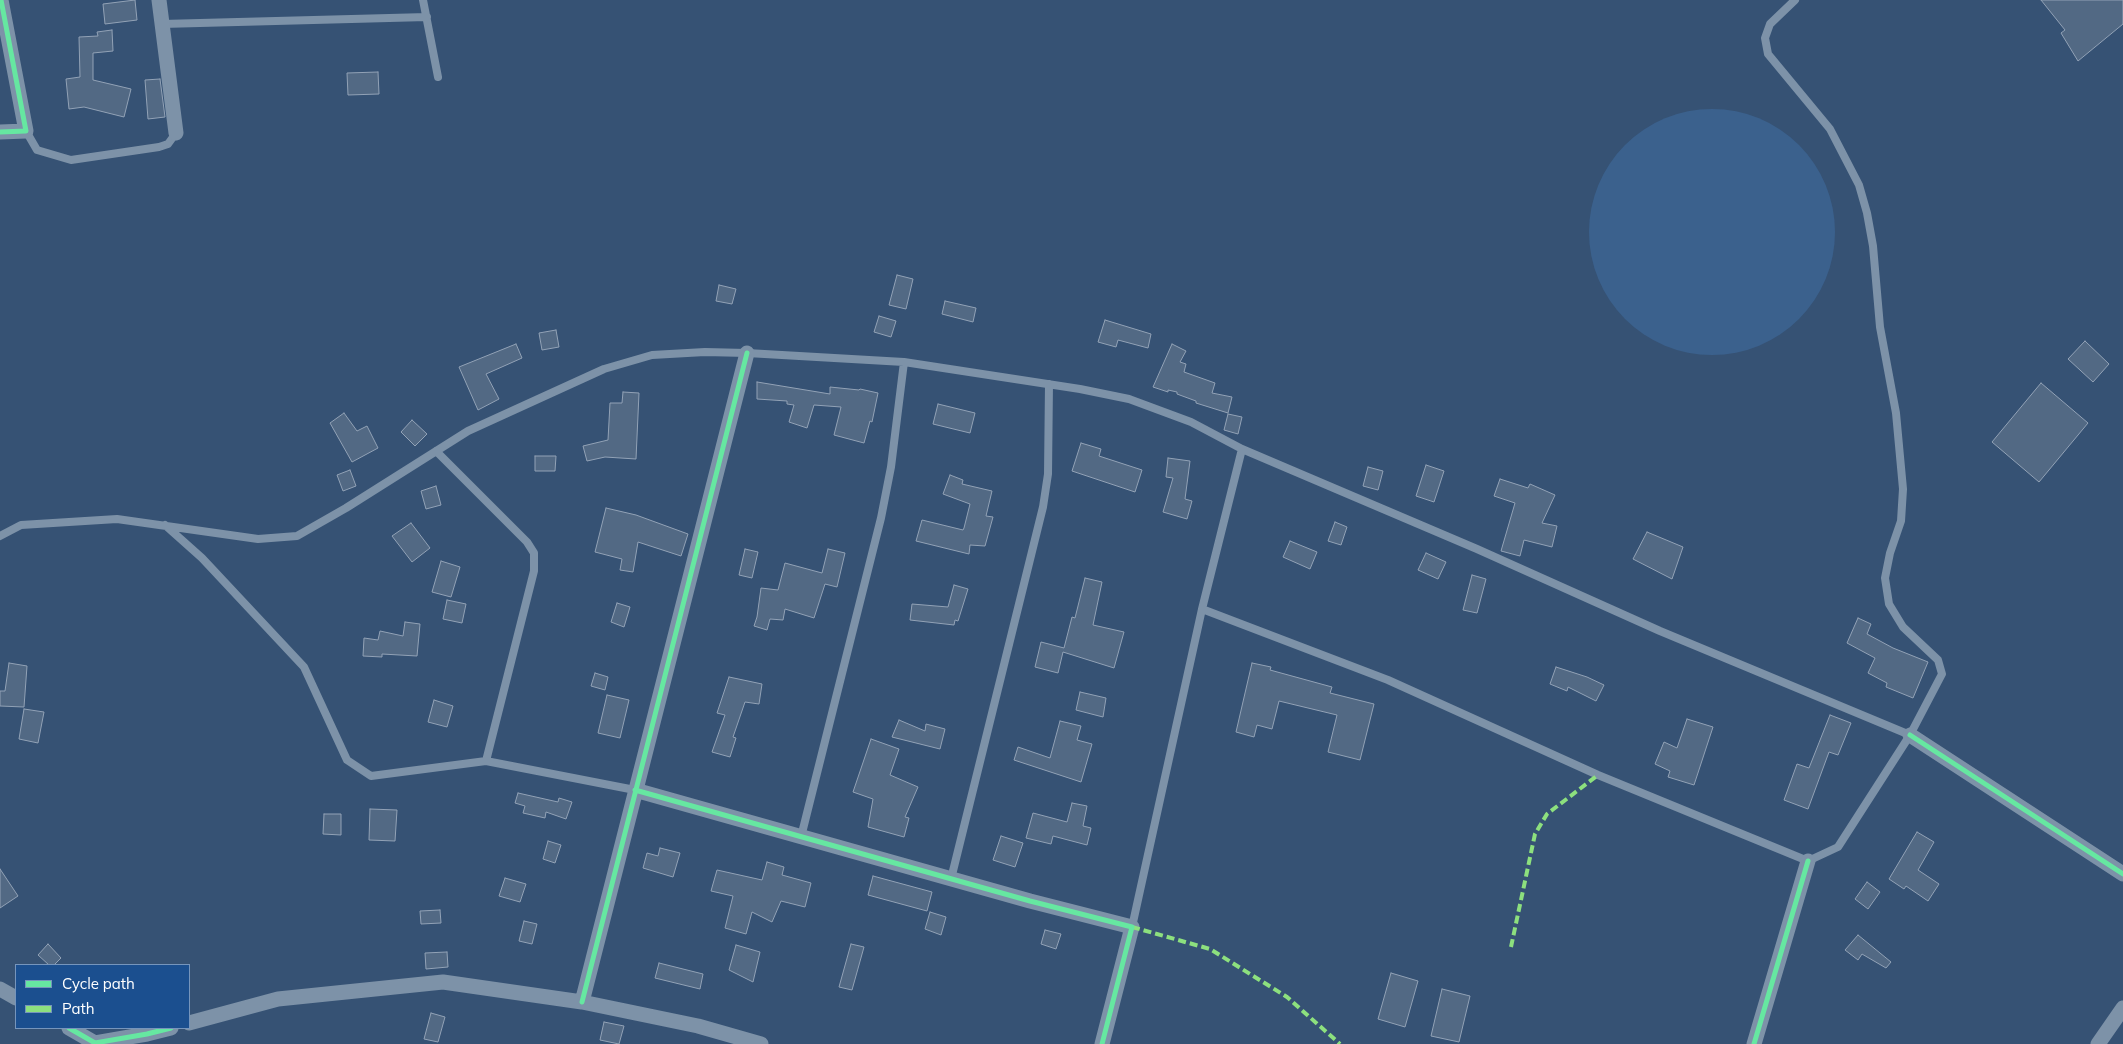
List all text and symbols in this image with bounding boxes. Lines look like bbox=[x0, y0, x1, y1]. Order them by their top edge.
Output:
legend bbox=[15, 964, 190, 1029]
text: Cycle path bbox=[62, 974, 135, 993]
text: Path bbox=[62, 999, 94, 1018]

